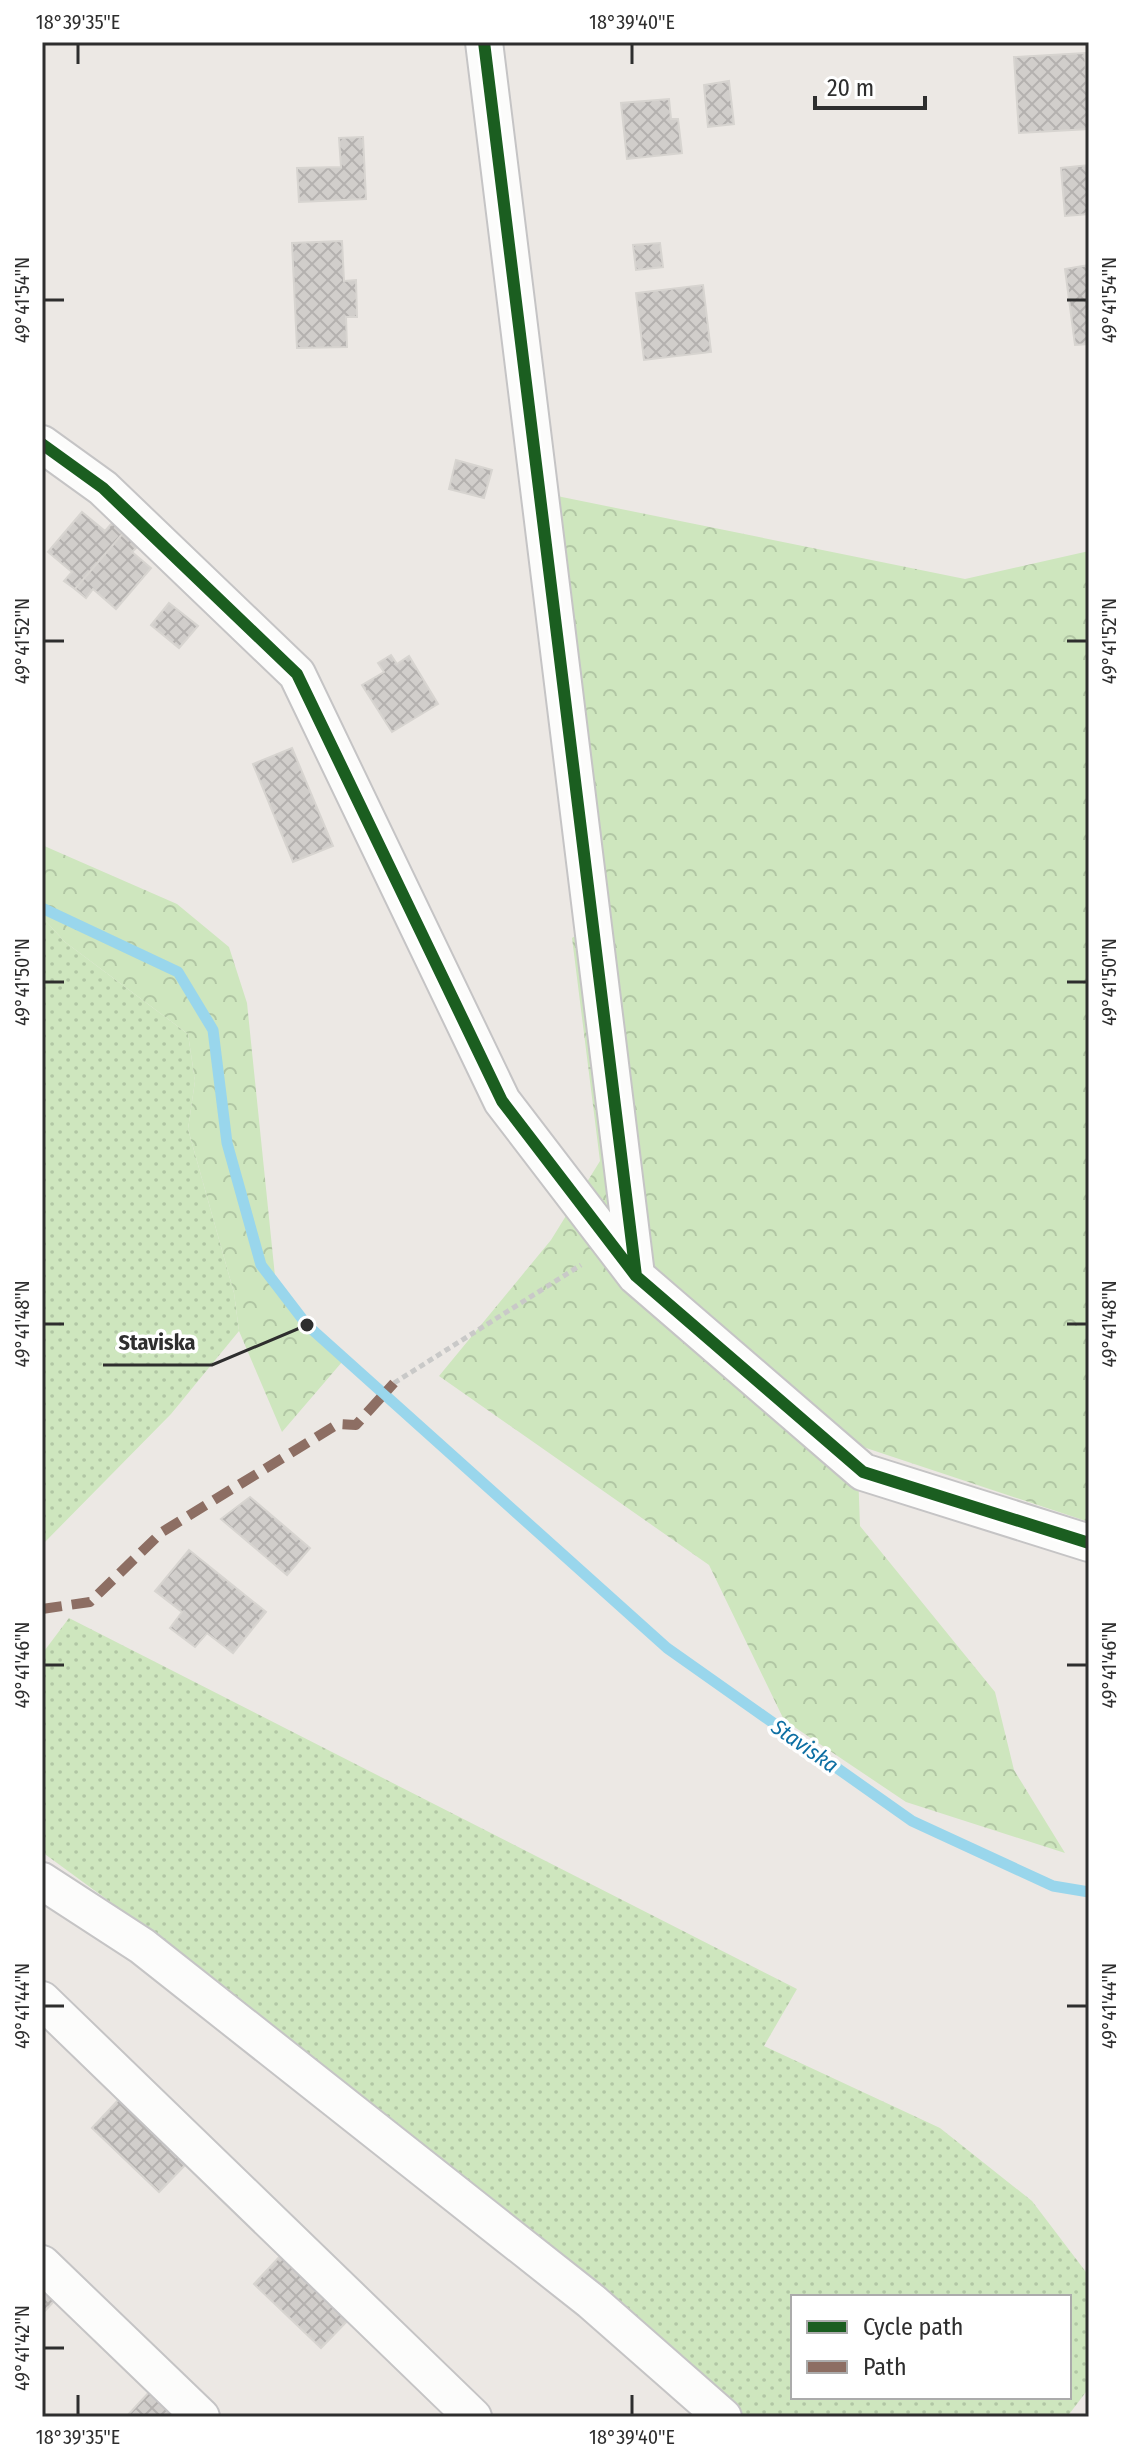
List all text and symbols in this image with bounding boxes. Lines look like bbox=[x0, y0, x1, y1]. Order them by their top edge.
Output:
text: 18°39'35"E bbox=[36, 10, 120, 34]
text: 18°39'40"E bbox=[589, 10, 675, 34]
scale bar bbox=[815, 60, 925, 110]
text: 20 m bbox=[827, 74, 874, 102]
text: 49°41'54"N bbox=[10, 257, 34, 343]
text: 49°41'54"N bbox=[1097, 257, 1121, 343]
text: 49°41'52"N bbox=[10, 598, 34, 684]
text: 49°41'52"N bbox=[1097, 598, 1121, 684]
text: 49°41'50"N bbox=[10, 938, 34, 1026]
text: 49°41'50"N bbox=[1097, 938, 1121, 1026]
text: 49°41'48"N bbox=[10, 1280, 34, 1368]
text: 49°41'48"N bbox=[1097, 1280, 1121, 1368]
callout: Staviska bbox=[103, 1319, 212, 1365]
text: Staviska bbox=[118, 1329, 196, 1356]
text: 49°41'46"N bbox=[10, 1622, 34, 1708]
text: 49°41'46"N bbox=[1097, 1622, 1121, 1708]
water label: Staviska bbox=[765, 1713, 844, 1779]
text: 49°41'44"N bbox=[10, 1963, 34, 2049]
text: 49°41'44"N bbox=[1097, 1963, 1121, 2049]
legend bbox=[791, 2295, 1071, 2399]
text: 49°41'42"N bbox=[10, 2305, 34, 2391]
text: Cycle path bbox=[863, 2313, 963, 2341]
text: Path bbox=[863, 2353, 907, 2381]
text: 18°39'35"E bbox=[36, 2425, 120, 2449]
text: 18°39'40"E bbox=[589, 2425, 675, 2449]

